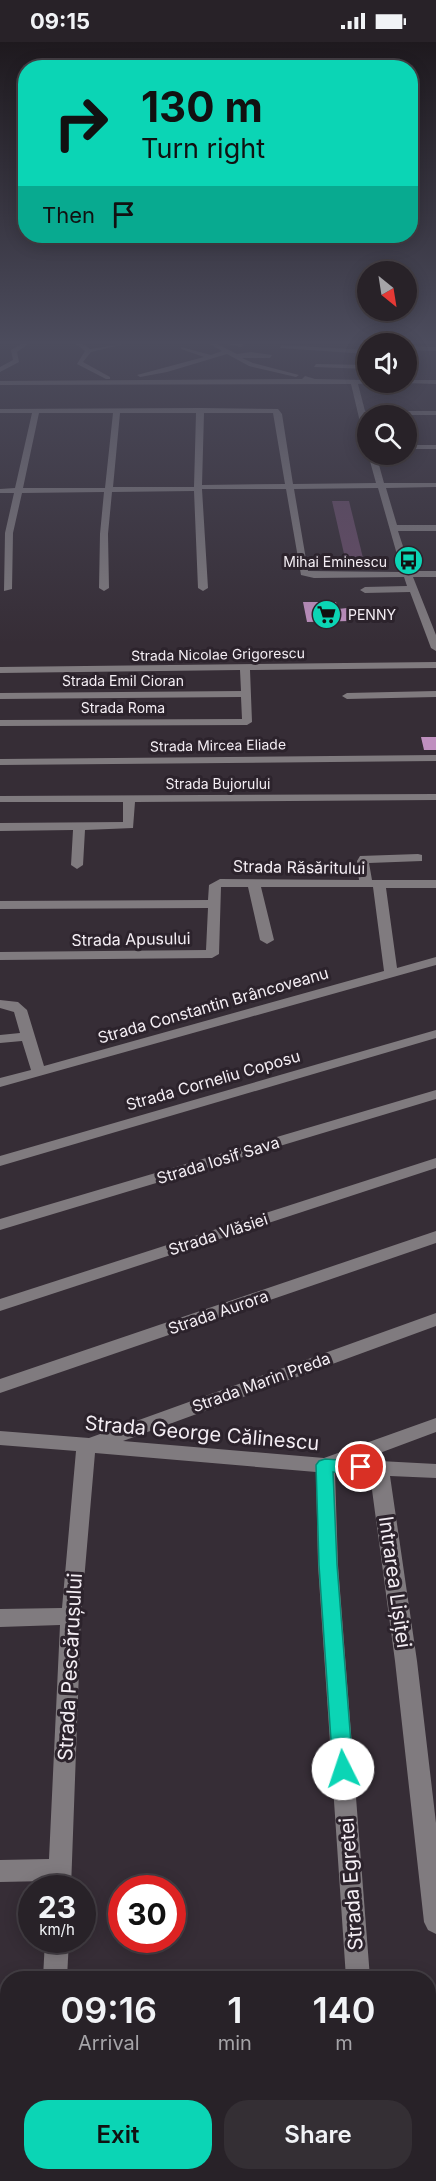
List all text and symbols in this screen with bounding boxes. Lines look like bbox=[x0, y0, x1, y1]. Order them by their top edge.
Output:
text: 09:15 bbox=[30, 8, 90, 34]
text: 130 m bbox=[141, 81, 263, 132]
icon: right bbox=[42, 84, 120, 162]
text: Turn right bbox=[141, 132, 265, 165]
icon: arrive bbox=[107, 198, 140, 231]
text: Then bbox=[42, 202, 95, 228]
north arrow bbox=[357, 261, 417, 321]
map controls bbox=[357, 261, 417, 465]
button: sound bbox=[357, 333, 417, 393]
button: search bbox=[357, 405, 417, 465]
bus stop icon: Mihai Eminescu bbox=[392, 545, 424, 577]
place label: Mihai Eminescu bbox=[283, 553, 387, 570]
supermarket icon: PENNY bbox=[311, 598, 343, 630]
place label: PENNY bbox=[348, 606, 396, 623]
street label: Strada Nicolae Grigorescu bbox=[131, 644, 305, 664]
street label: Strada Emil Cioran bbox=[62, 672, 184, 689]
street label: Strada Roma bbox=[81, 699, 165, 716]
street label: Strada Mircea Eliade bbox=[150, 735, 286, 755]
street label: Strada Bujorului bbox=[166, 775, 270, 792]
street label: Strada Răsăritului bbox=[233, 856, 365, 878]
street label: Strada Apusului bbox=[71, 928, 191, 950]
street label: Strada Constantin Brâncoveanu bbox=[95, 962, 331, 1048]
street label: Strada Corneliu Coposu bbox=[124, 1046, 302, 1114]
street label: Strada Iosif Sava bbox=[154, 1132, 282, 1188]
street label: Strada Vlăsiei bbox=[166, 1209, 270, 1259]
street label: Strada Aurora bbox=[165, 1286, 271, 1338]
street label: Strada Marin Preda bbox=[189, 1348, 333, 1416]
street label: Strada George Călinescu bbox=[84, 1411, 320, 1455]
pin bbox=[335, 1441, 386, 1492]
icon: arrive bbox=[344, 1450, 377, 1483]
street label: Intrarea Lișiței bbox=[374, 1515, 416, 1649]
street label: Strada Pescărușului bbox=[53, 1572, 87, 1762]
position arrow bbox=[311, 1737, 375, 1801]
street label: Strada Egretei bbox=[334, 1817, 368, 1951]
speed limit sign: 30 bbox=[108, 1875, 186, 1953]
text: 23 bbox=[38, 1889, 76, 1925]
text: km/h bbox=[39, 1920, 75, 1939]
text: 09:16 bbox=[61, 1988, 157, 2032]
text: 1 bbox=[227, 1988, 242, 2032]
text: 140 bbox=[312, 1988, 375, 2032]
text: Arrival bbox=[78, 2031, 140, 2055]
text: min bbox=[218, 2031, 252, 2055]
text: m bbox=[335, 2031, 353, 2055]
button: Exit bbox=[24, 2100, 212, 2169]
button: Share bbox=[224, 2100, 412, 2169]

